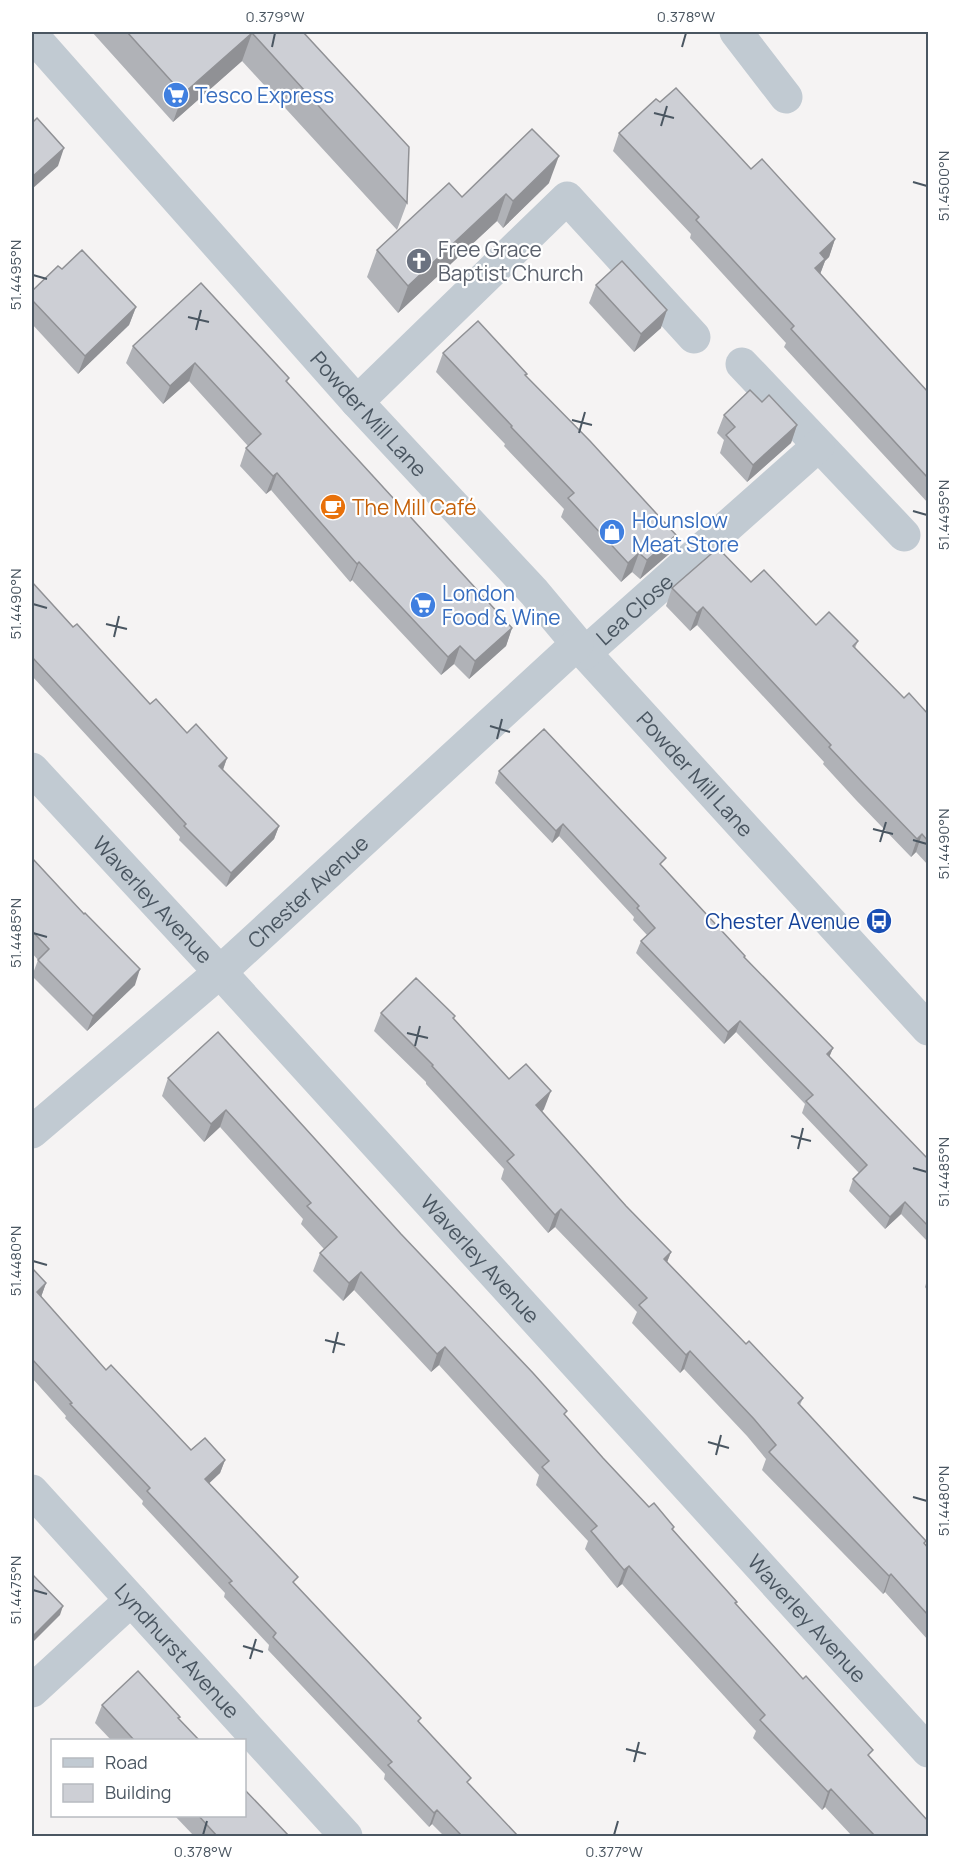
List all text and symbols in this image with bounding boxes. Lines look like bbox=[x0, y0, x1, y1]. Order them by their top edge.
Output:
text: 0.379°W bbox=[246, 6, 304, 27]
text: 0.378°W bbox=[657, 6, 715, 27]
supermarket icon: Tesco Express bbox=[161, 80, 191, 110]
place label: Tesco Express bbox=[195, 81, 334, 109]
text: 51.4500°N bbox=[933, 151, 954, 221]
place label: Free Grace Baptist Church bbox=[438, 235, 583, 287]
text: 51.4495°N bbox=[5, 240, 26, 310]
church icon: Free Grace Baptist Church bbox=[404, 246, 434, 276]
street label: Powder Mill Lane bbox=[304, 345, 433, 483]
text: 51.4495°N bbox=[933, 480, 954, 550]
cafe icon: The Mill Café bbox=[318, 492, 348, 522]
place label: The Mill Café bbox=[352, 493, 476, 521]
place label: Hounslow Meat Store bbox=[632, 506, 739, 558]
shop icon: Hounslow Meat Store bbox=[597, 517, 627, 547]
street label: Lea Close bbox=[590, 567, 679, 651]
text: 51.4490°N bbox=[5, 569, 26, 639]
place label: London Food & Wine bbox=[442, 579, 560, 631]
supermarket icon: London Food & Wine bbox=[408, 590, 438, 620]
street label: Powder Mill Lane bbox=[631, 705, 760, 843]
text: 51.4490°N bbox=[933, 809, 954, 879]
street label: Chester Avenue bbox=[241, 829, 374, 954]
street label: Waverley Avenue bbox=[87, 830, 219, 969]
text: 51.4485°N bbox=[5, 898, 26, 968]
bus stop icon: Chester Avenue bbox=[864, 906, 894, 936]
place label: Chester Avenue bbox=[705, 907, 860, 935]
text: 51.4485°N bbox=[933, 1137, 954, 1207]
street label: Waverley Avenue bbox=[415, 1188, 546, 1329]
text: 51.4480°N bbox=[5, 1226, 26, 1296]
text: 51.4480°N bbox=[933, 1466, 954, 1536]
street label: Waverley Avenue bbox=[742, 1548, 873, 1688]
text: 51.4475°N bbox=[5, 1556, 26, 1624]
street label: Lyndhurst Avenue bbox=[109, 1577, 246, 1724]
legend bbox=[51, 1739, 246, 1817]
text: Road bbox=[105, 1750, 148, 1774]
text: Building bbox=[105, 1780, 171, 1804]
text: 0.378°W bbox=[174, 1841, 232, 1862]
text: 0.377°W bbox=[585, 1841, 643, 1862]

